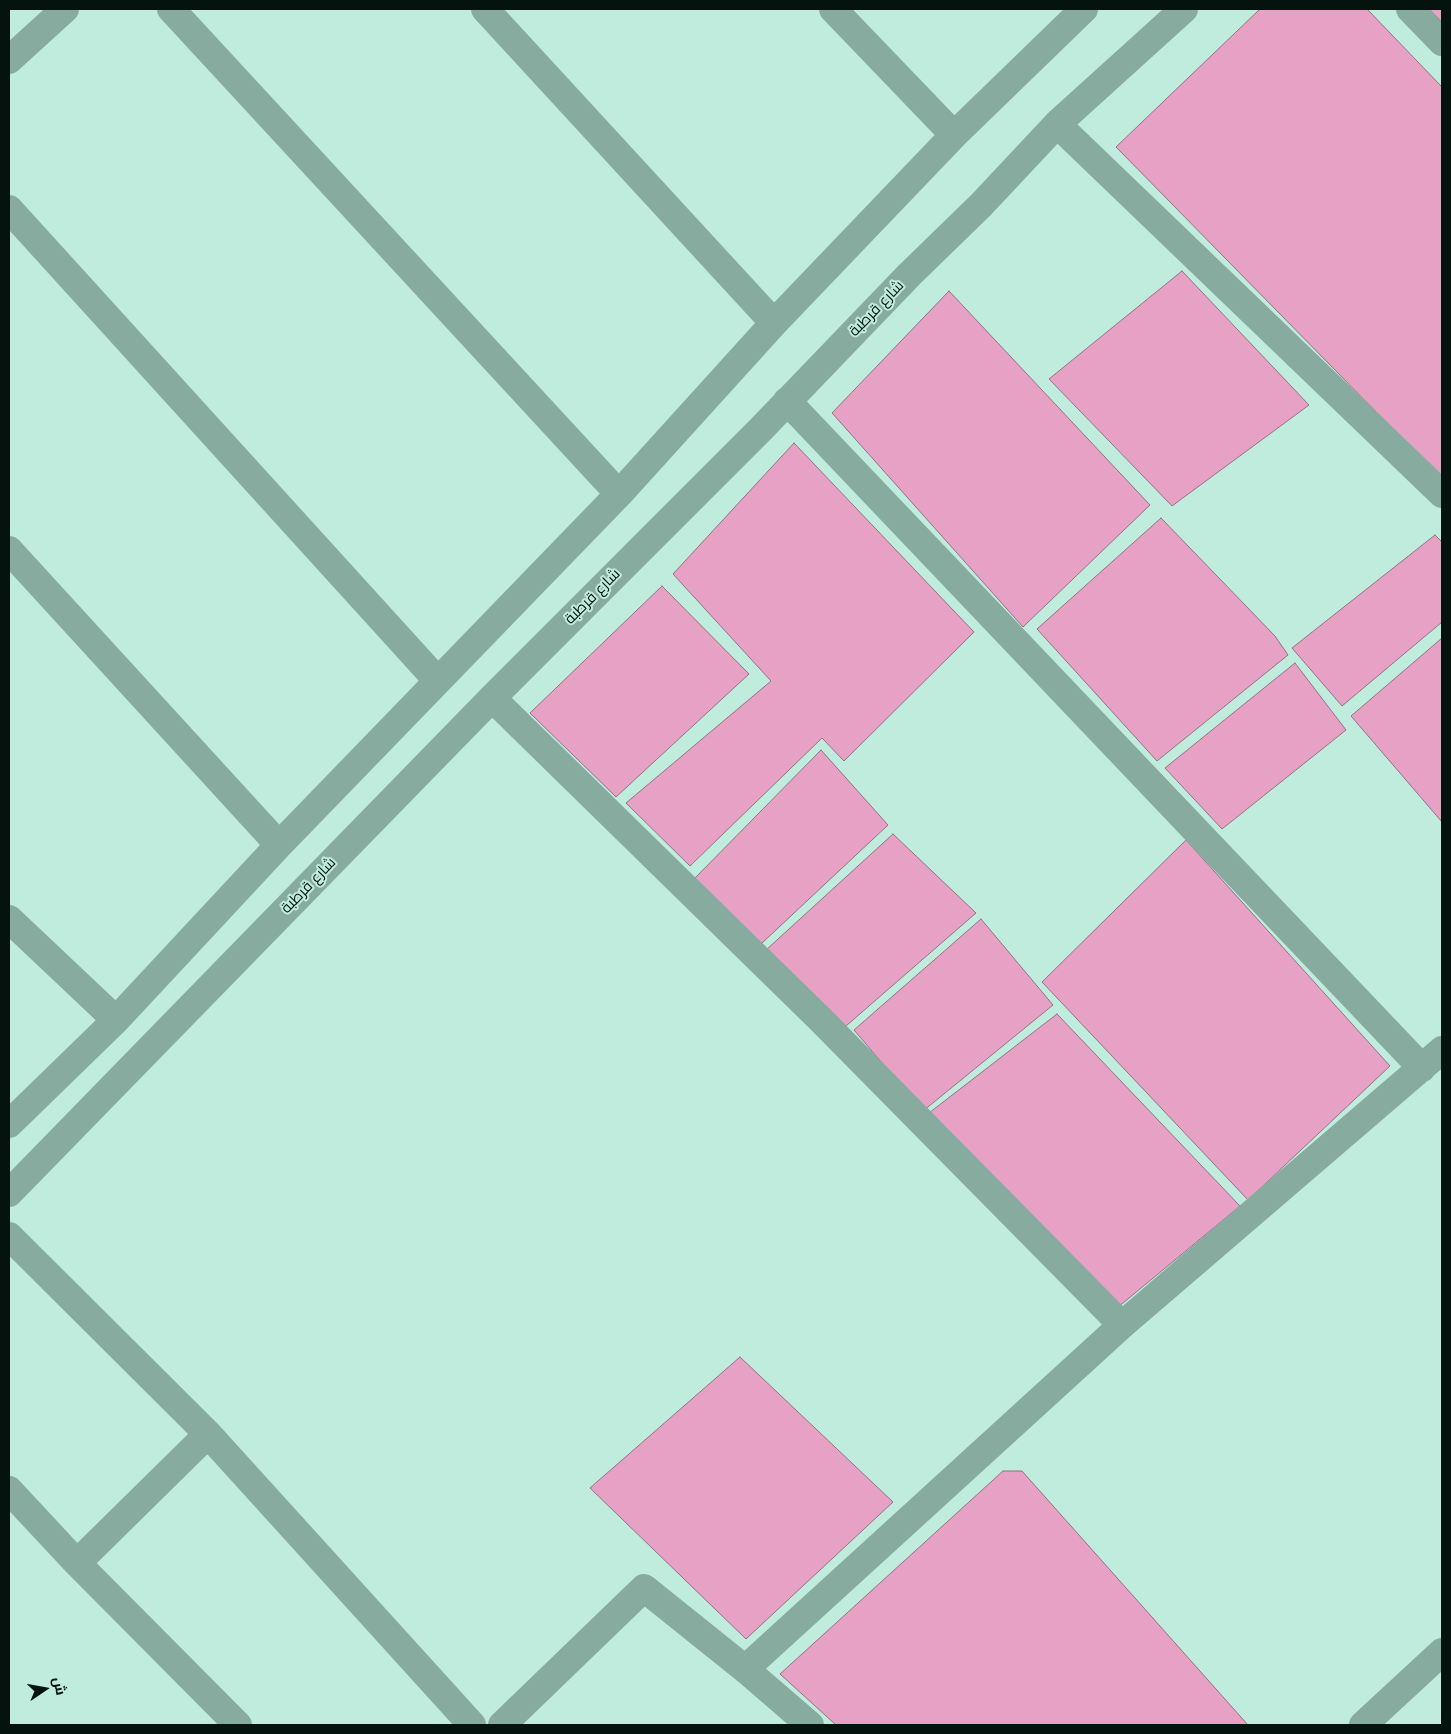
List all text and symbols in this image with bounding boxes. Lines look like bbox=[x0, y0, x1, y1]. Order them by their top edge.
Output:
street label: شارع قرطبة bbox=[846, 277, 908, 341]
street label: شارع قرطبة bbox=[562, 566, 624, 628]
street label: شارع قرطبة bbox=[278, 854, 340, 918]
north arrow bbox=[20, 1664, 70, 1714]
text: ش bbox=[48, 1675, 71, 1697]

